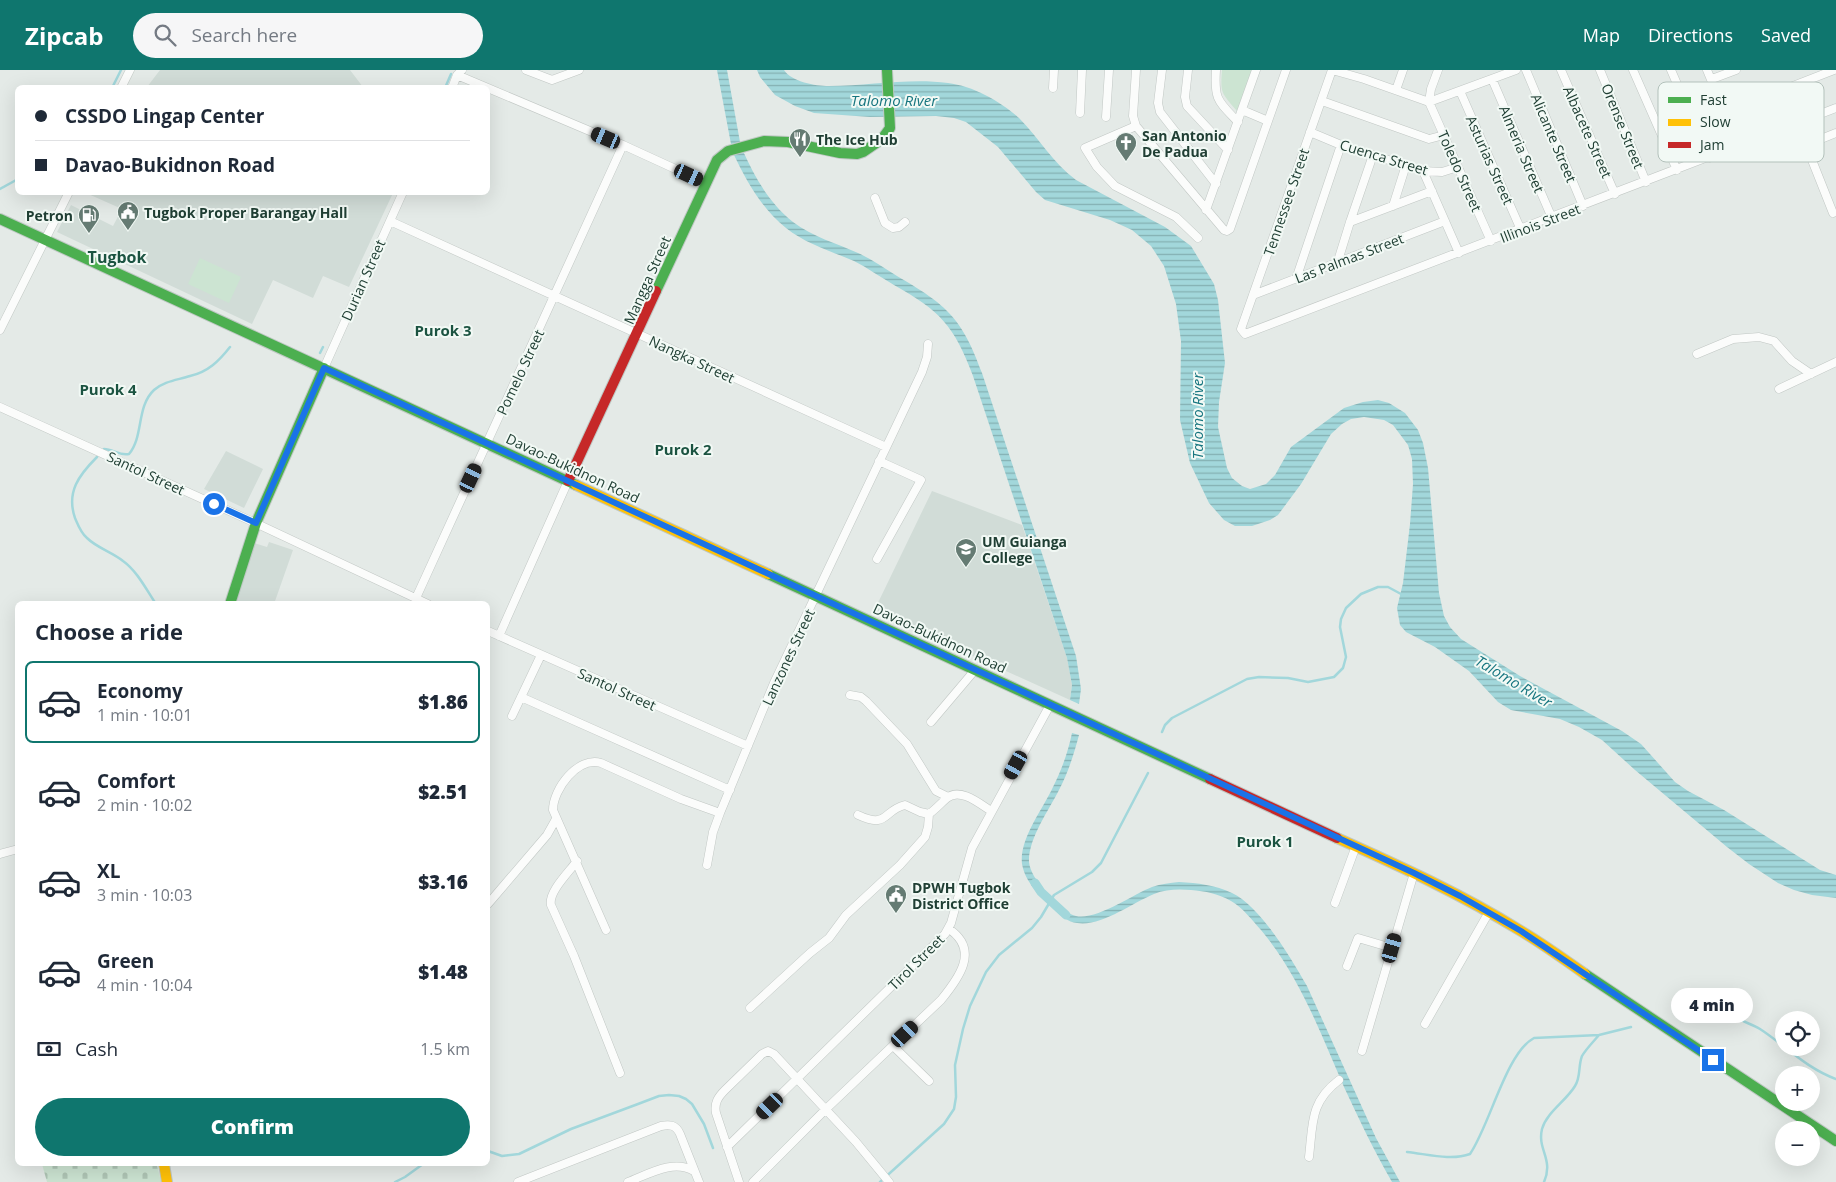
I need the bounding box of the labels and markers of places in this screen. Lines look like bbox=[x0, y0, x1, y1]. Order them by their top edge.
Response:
place label: San Antonio De Padua bbox=[1142, 126, 1227, 161]
restaurant icon: The Ice Hub bbox=[788, 127, 812, 158]
place label: The Ice Hub bbox=[816, 130, 898, 149]
church icon: San Antonio De Padua bbox=[1114, 131, 1138, 162]
public building icon: Tugbok Proper Barangay Hall bbox=[116, 200, 140, 231]
fuel station icon: Petron bbox=[77, 203, 101, 234]
place label: Tugbok Proper Barangay Hall bbox=[144, 203, 348, 222]
place label: Petron bbox=[26, 206, 73, 225]
place label: UM Guianga College bbox=[982, 532, 1067, 567]
school or university icon: UM Guianga College bbox=[954, 537, 978, 568]
place label: DPWH Tugbok District Office bbox=[912, 878, 1011, 913]
public building icon: DPWH Tugbok District Office bbox=[884, 883, 908, 914]

